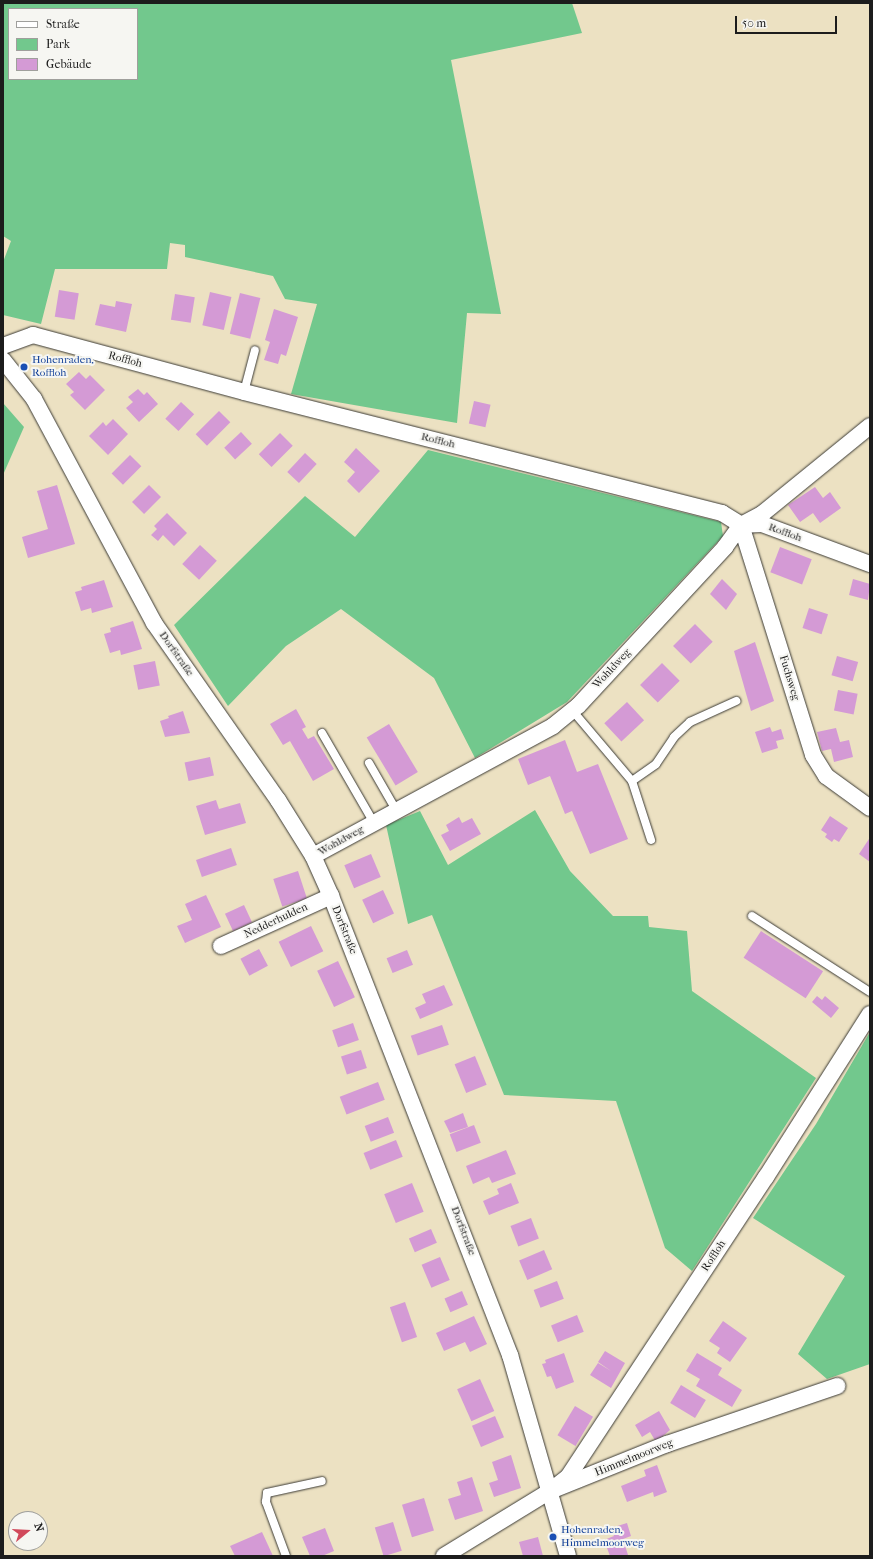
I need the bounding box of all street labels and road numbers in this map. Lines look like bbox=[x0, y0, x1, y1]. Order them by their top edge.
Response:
street label: Roffloh bbox=[107, 349, 143, 371]
street label: Roffloh bbox=[420, 430, 456, 452]
street label: Roffloh bbox=[767, 521, 803, 545]
street label: Dorfstraße bbox=[156, 629, 196, 679]
street label: Wohldweg bbox=[590, 646, 634, 692]
street label: Fuchsweg bbox=[776, 654, 802, 702]
street label: Wohldweg bbox=[316, 823, 366, 859]
street label: Nedderhulden bbox=[242, 901, 310, 941]
street label: Dorfstraße bbox=[328, 904, 360, 956]
street label: Dorfstraße bbox=[448, 1205, 478, 1257]
street label: Roffloh bbox=[699, 1238, 729, 1274]
street label: Himmelmoorweg bbox=[593, 1436, 675, 1480]

